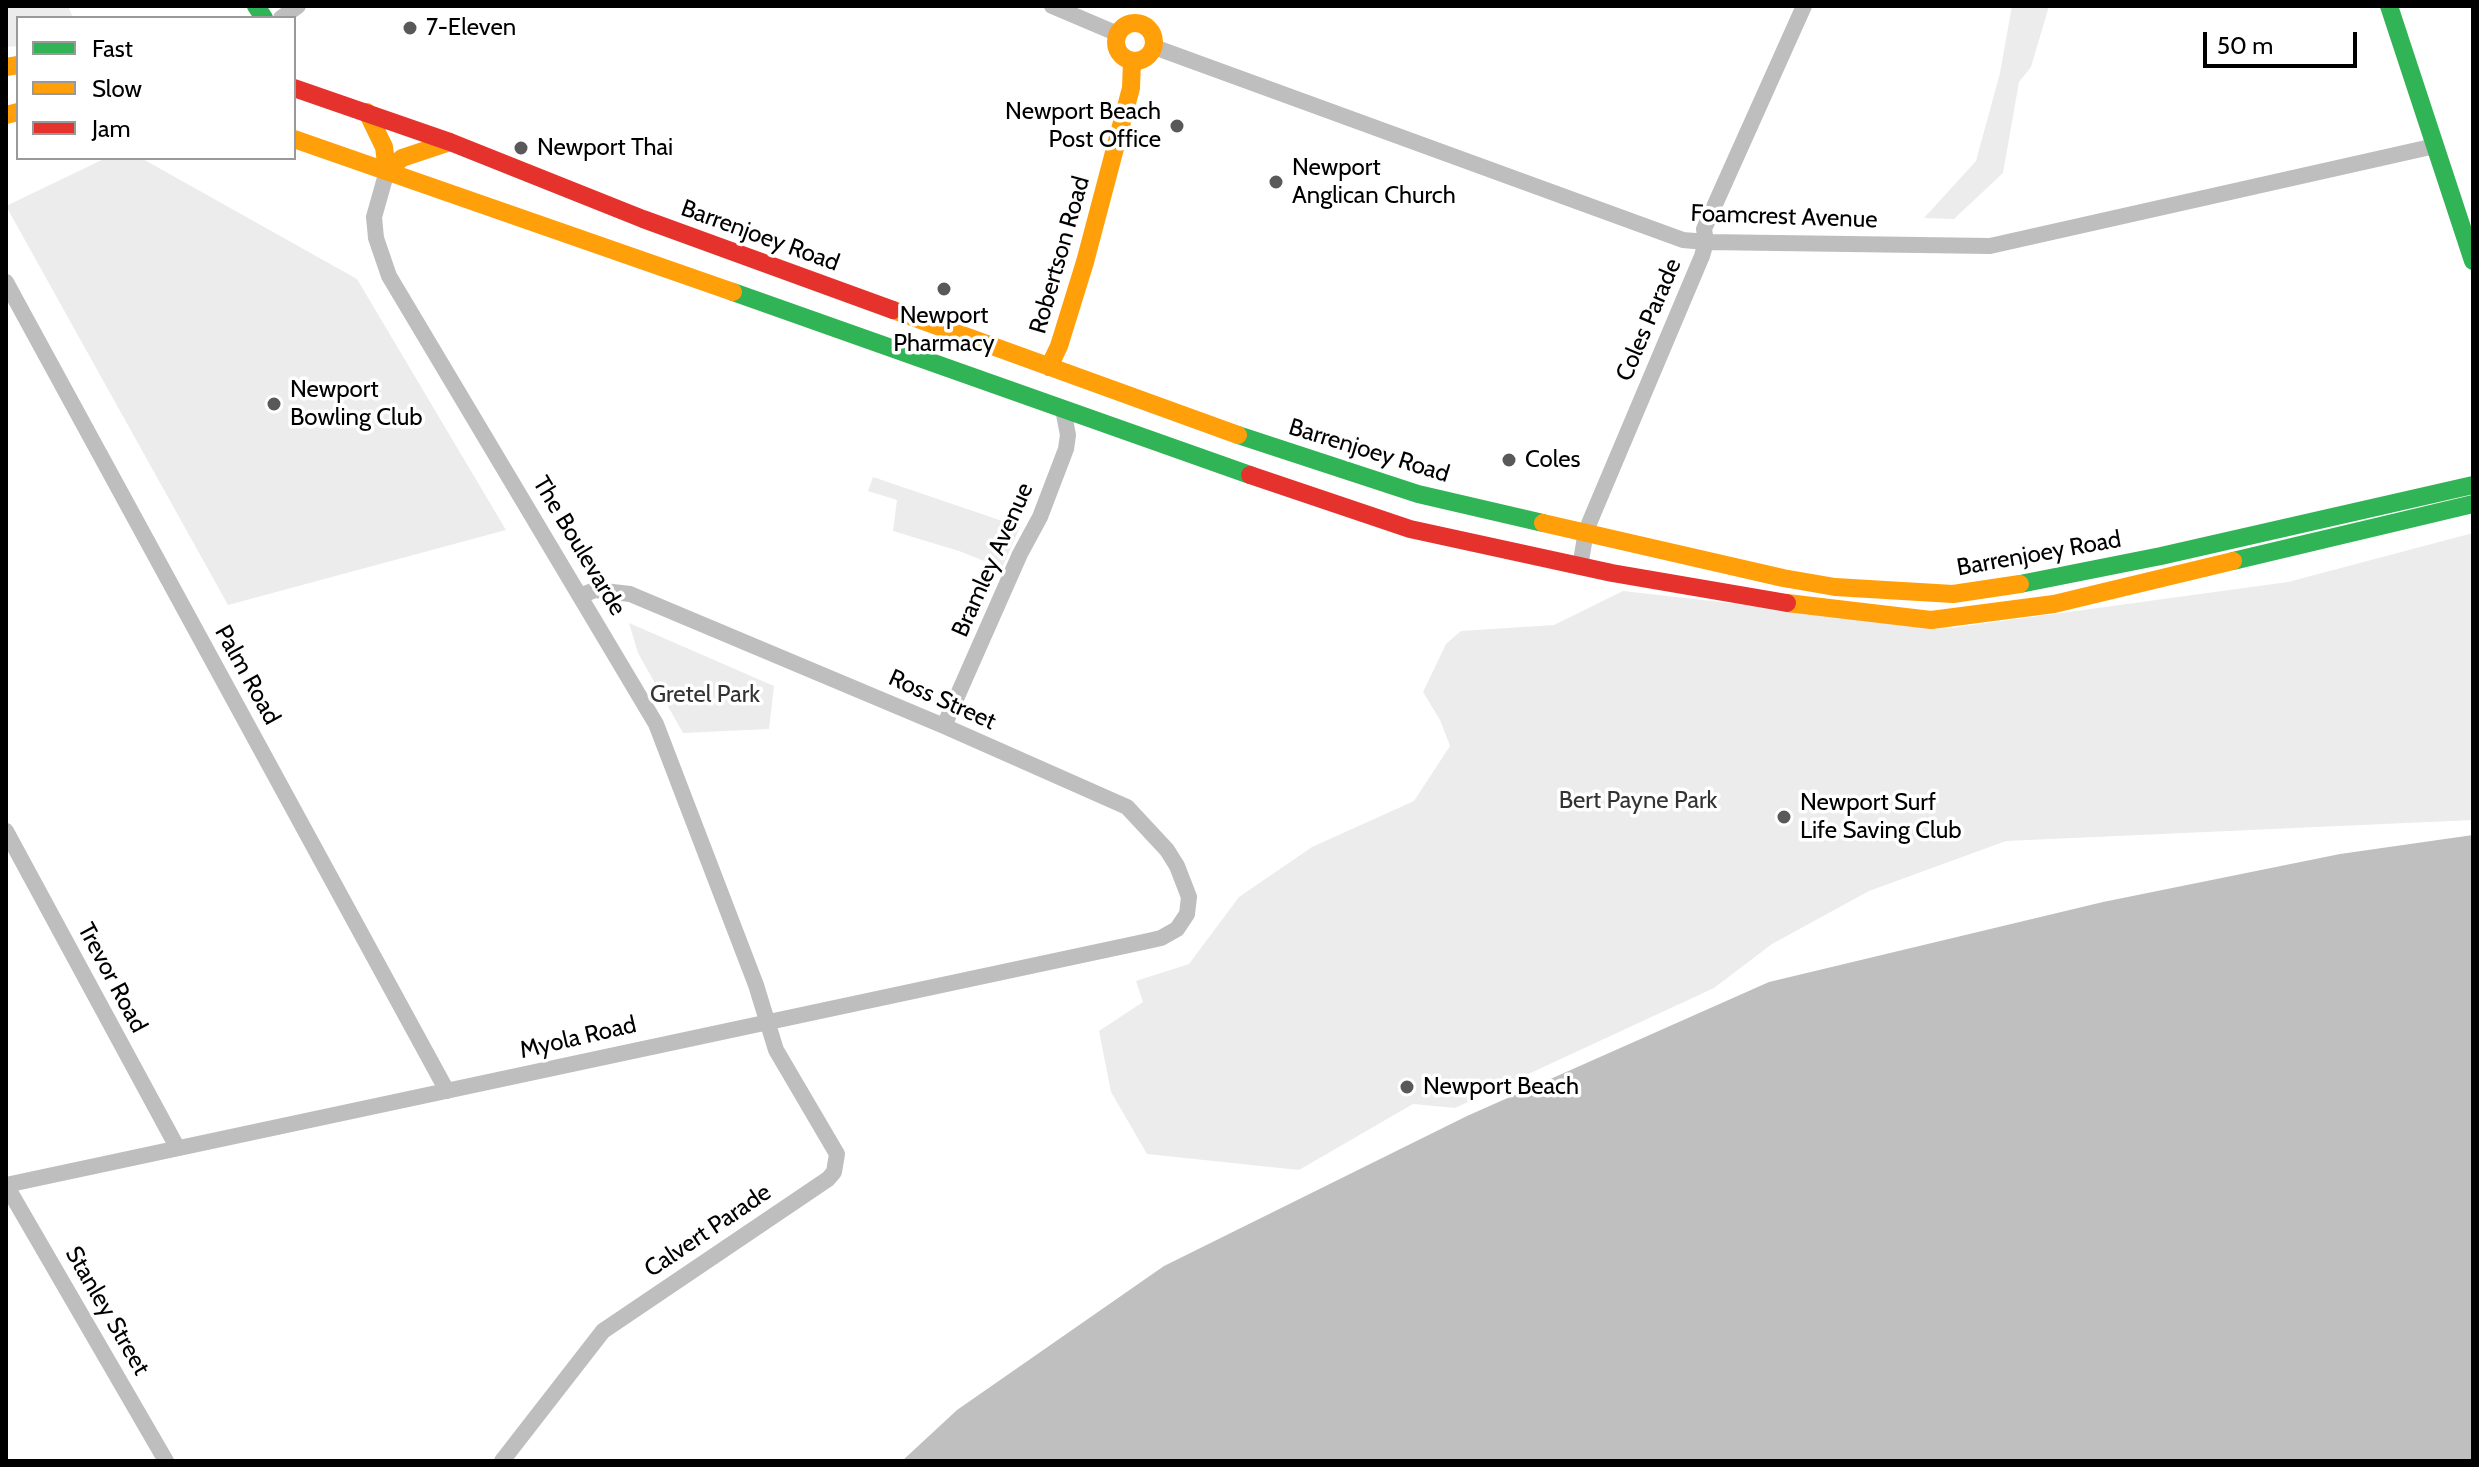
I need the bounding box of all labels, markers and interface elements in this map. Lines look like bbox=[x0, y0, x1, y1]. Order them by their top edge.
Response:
place label: 7-Eleven bbox=[426, 14, 516, 42]
legend bbox=[16, 16, 296, 160]
scale bar bbox=[2207, 16, 2361, 66]
marker: 7-Eleven bbox=[401, 19, 419, 37]
text: 50 m bbox=[2217, 31, 2273, 60]
text: Fast bbox=[92, 34, 133, 63]
text: Slow bbox=[92, 74, 142, 103]
place label: Newport Beach Post Office bbox=[1005, 98, 1161, 154]
text: Jam bbox=[92, 114, 130, 143]
marker: Newport Beach Post Office bbox=[1168, 117, 1186, 135]
place label: Newport Thai bbox=[537, 134, 673, 162]
marker: Newport Thai bbox=[512, 139, 530, 157]
place label: Newport Anglican Church bbox=[1292, 154, 1456, 210]
street label: Robertson Road bbox=[1024, 173, 1096, 337]
marker: Newport Anglican Church bbox=[1267, 173, 1285, 191]
street label: Barrenjoey Road bbox=[677, 194, 843, 278]
street label: Foamcrest Avenue bbox=[1690, 199, 1878, 235]
street label: Coles Parade bbox=[1610, 254, 1688, 386]
marker: Newport Pharmacy bbox=[935, 280, 953, 298]
place label: Newport Pharmacy bbox=[893, 302, 995, 358]
place label: Newport Bowling Club bbox=[290, 376, 423, 432]
marker: Newport Bowling Club bbox=[265, 395, 283, 413]
street label: Barrenjoey Road bbox=[1285, 413, 1453, 489]
place label: Coles bbox=[1525, 446, 1580, 474]
marker: Coles bbox=[1500, 451, 1518, 469]
street label: The Boulevarde bbox=[526, 471, 632, 621]
street label: Bramley Avenue bbox=[946, 479, 1040, 641]
street label: Barrenjoey Road bbox=[1955, 525, 2123, 583]
street label: Palm Road bbox=[208, 620, 286, 730]
street label: Ross Street bbox=[884, 664, 1000, 736]
park label: Gretel Park bbox=[650, 681, 760, 709]
park label: Bert Payne Park bbox=[1559, 787, 1717, 815]
place label: Newport Surf Life Saving Club bbox=[1800, 789, 1962, 845]
marker: Newport Surf Life Saving Club bbox=[1775, 808, 1793, 826]
street label: Trevor Road bbox=[71, 918, 153, 1038]
street label: Myola Road bbox=[517, 1011, 639, 1065]
place label: Newport Beach bbox=[1423, 1073, 1579, 1101]
marker: Newport Beach bbox=[1398, 1078, 1416, 1096]
street label: Calvert Parade bbox=[639, 1178, 777, 1284]
street label: Stanley Street bbox=[59, 1242, 155, 1380]

